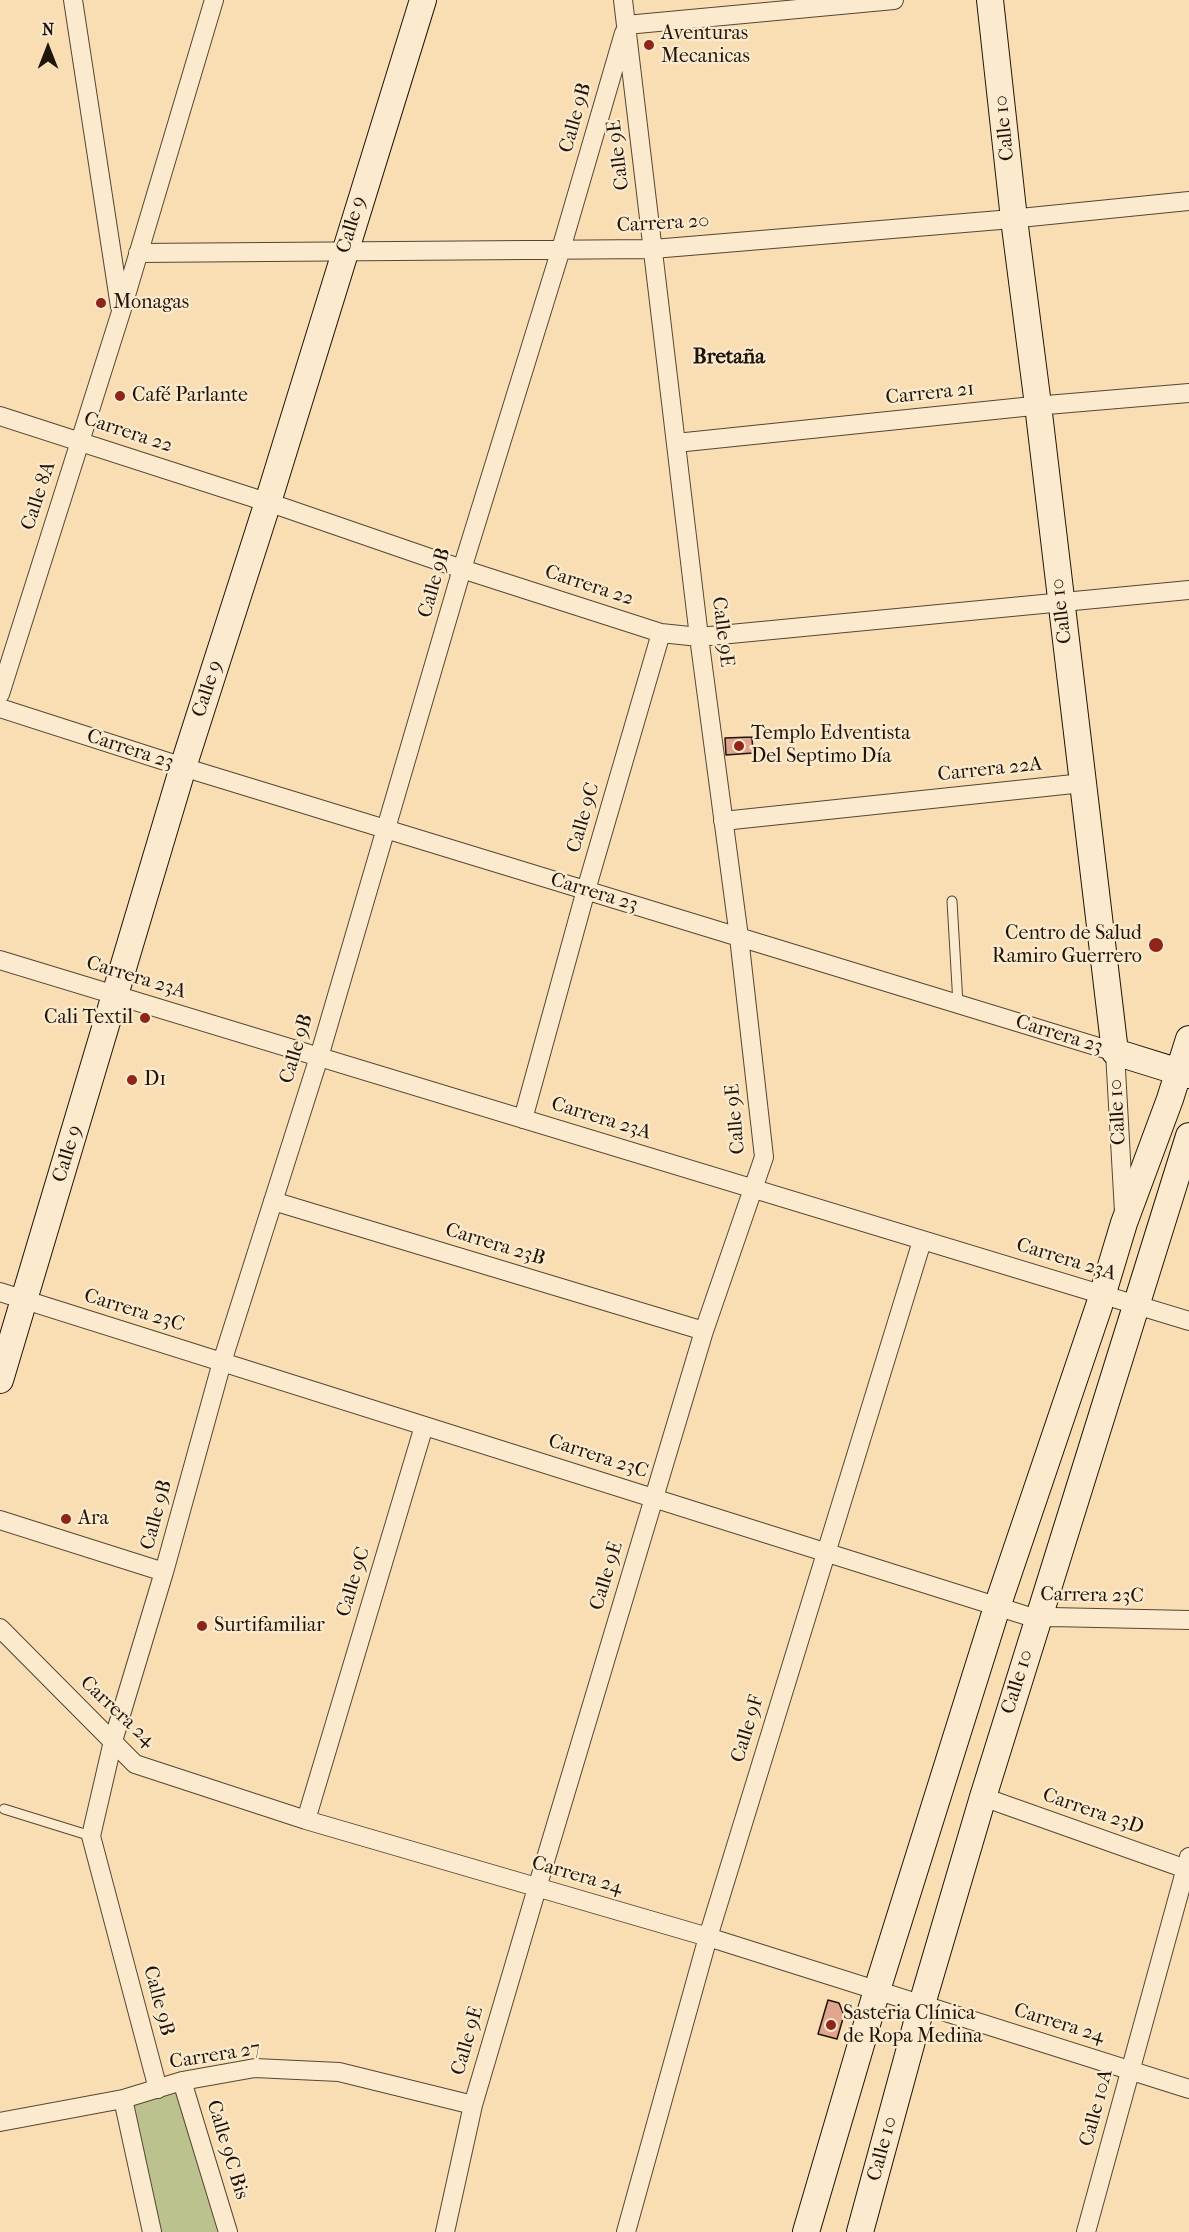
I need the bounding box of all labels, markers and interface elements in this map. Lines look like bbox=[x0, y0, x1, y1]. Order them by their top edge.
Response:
north arrow bbox=[18, 18, 78, 78]
text: N bbox=[42, 20, 54, 39]
place label: Aventuras Mecanicas bbox=[661, 22, 750, 69]
marker: Aventuras Mecanicas bbox=[642, 38, 656, 52]
street label: Calle 9B bbox=[555, 80, 597, 156]
street label: Calle 10 bbox=[990, 94, 1020, 162]
street label: Calle 9E bbox=[603, 119, 635, 191]
street label: Calle 9 bbox=[332, 194, 372, 256]
street label: Carrera 20 bbox=[616, 210, 710, 238]
place label: Monagas bbox=[113, 291, 189, 315]
marker: Monagas bbox=[94, 296, 108, 310]
district label: Bretaña bbox=[693, 345, 765, 371]
street label: Carrera 21 bbox=[885, 377, 975, 411]
place label: Café Parlante bbox=[132, 384, 248, 408]
marker: Café Parlante bbox=[113, 389, 127, 403]
street label: Carrera 22 bbox=[80, 407, 176, 459]
street label: Calle 8A bbox=[17, 459, 61, 533]
street label: Calle 9B bbox=[414, 545, 456, 621]
street label: Carrera 22 bbox=[541, 560, 637, 612]
street label: Calle 10 bbox=[1046, 577, 1078, 645]
street label: Calle 9E bbox=[706, 596, 738, 668]
street label: Calle 9 bbox=[188, 658, 228, 720]
place label: Templo Edventista Del Septimo Día bbox=[751, 722, 911, 769]
street label: Carrera 23 bbox=[83, 725, 177, 775]
marker: Templo Edventista Del Septimo Día bbox=[732, 739, 746, 753]
street label: Carrera 22A bbox=[936, 753, 1044, 787]
street label: Calle 9C bbox=[563, 780, 605, 856]
street label: Carrera 23 bbox=[547, 868, 641, 918]
place label: Centro de Salud Ramiro Guerrero bbox=[992, 922, 1142, 969]
marker: Centro de Salud Ramiro Guerrero bbox=[1147, 936, 1165, 954]
street label: Carrera 23A bbox=[83, 951, 189, 1005]
place label: Cali Textil bbox=[44, 1006, 133, 1030]
street label: Carrera 23 bbox=[1012, 1010, 1106, 1060]
marker: Cali Textil bbox=[138, 1011, 152, 1025]
street label: Calle 9B bbox=[275, 1011, 319, 1087]
place label: D1 bbox=[144, 1068, 166, 1092]
marker: D1 bbox=[125, 1073, 139, 1087]
street label: Calle 10 bbox=[1104, 1078, 1132, 1146]
street label: Calle 9E bbox=[721, 1083, 751, 1155]
street label: Carrera 23A bbox=[548, 1092, 654, 1146]
street label: Calle 9 bbox=[48, 1123, 88, 1185]
street label: Carrera 23B bbox=[442, 1218, 548, 1272]
street label: Carrera 23A bbox=[1013, 1233, 1119, 1287]
street label: Carrera 23C bbox=[81, 1284, 187, 1338]
street label: Carrera 23C bbox=[545, 1430, 651, 1484]
street label: Calle 9B bbox=[136, 1477, 178, 1553]
place label: Ara bbox=[78, 1507, 109, 1531]
marker: Ara bbox=[59, 1512, 73, 1526]
street label: Calle 9E bbox=[585, 1539, 629, 1613]
street label: Calle 9C bbox=[332, 1544, 376, 1620]
street label: Carrera 23C bbox=[1040, 1583, 1144, 1609]
place label: Surtifamiliar bbox=[214, 1614, 325, 1638]
marker: Surtifamiliar bbox=[195, 1619, 209, 1633]
street label: Calle 10 bbox=[997, 1647, 1039, 1717]
street label: Carrera 24 bbox=[75, 1671, 159, 1753]
street label: Calle 9F bbox=[726, 1692, 770, 1766]
street label: Carrera 23D bbox=[1039, 1784, 1147, 1840]
street label: Carrera 24 bbox=[529, 1852, 625, 1900]
street label: Calle 9B bbox=[137, 1963, 179, 2039]
street label: Carrera 24 bbox=[1011, 1999, 1107, 2049]
place label: Sasteria Clínica de Ropa Medina bbox=[843, 2002, 982, 2049]
street label: Calle 9E bbox=[447, 2004, 489, 2078]
marker: Sasteria Clínica de Ropa Medina bbox=[824, 2018, 838, 2032]
street label: Carrera 27 bbox=[168, 2037, 262, 2075]
street label: Calle 10A bbox=[1075, 2067, 1119, 2149]
street label: Calle 9C Bis bbox=[201, 2098, 253, 2202]
street label: Calle 10 bbox=[863, 2114, 903, 2184]

